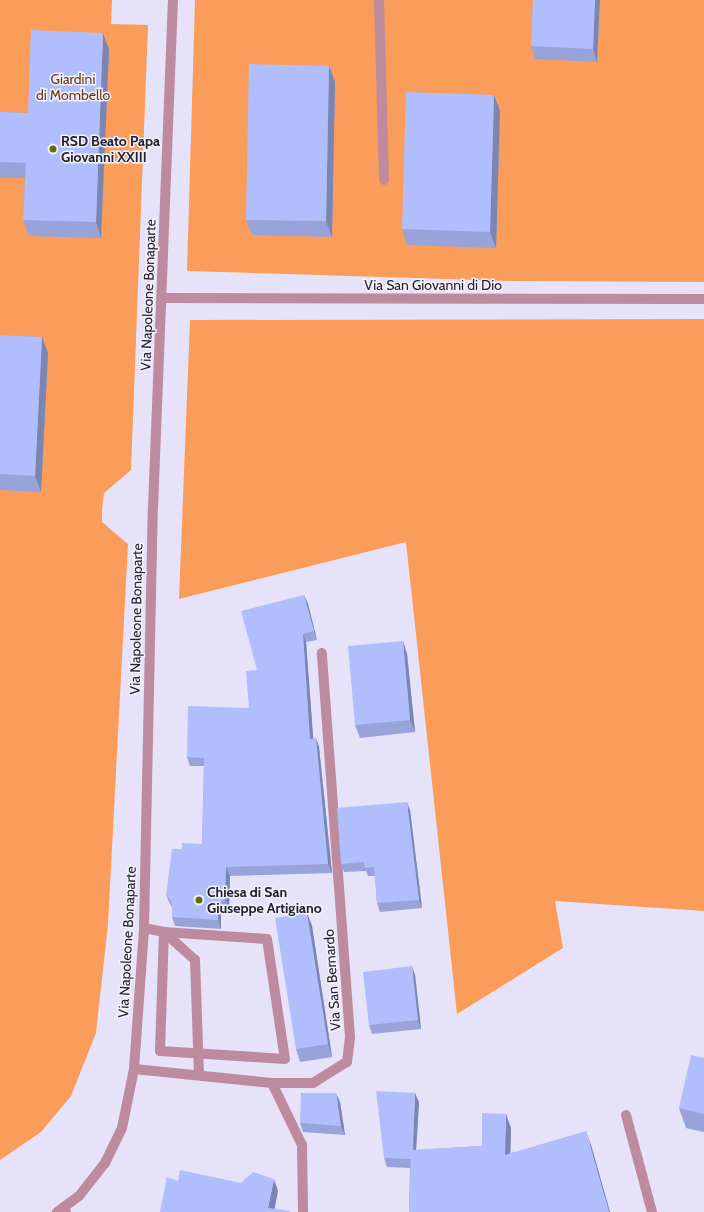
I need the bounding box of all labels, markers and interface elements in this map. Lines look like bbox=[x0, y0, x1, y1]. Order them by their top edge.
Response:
park label: Giardini di Mombello bbox=[36, 71, 110, 104]
place label: RSD Beato Papa Giovanni XXIII bbox=[61, 133, 160, 166]
marker: RSD Beato Papa Giovanni XXIII bbox=[48, 144, 58, 154]
street label: Via Napoleone Bonaparte bbox=[137, 219, 159, 371]
street label: Via San Giovanni di Dio bbox=[364, 277, 502, 293]
street label: Via Napoleone Bonaparte bbox=[126, 543, 146, 695]
street label: Via Napoleone Bonaparte bbox=[115, 866, 139, 1018]
place label: Chiesa di San Giuseppe Artigiano bbox=[207, 884, 322, 916]
marker: Chiesa di San Giuseppe Artigiano bbox=[194, 895, 204, 905]
street label: Via San Bernardo bbox=[320, 929, 344, 1031]

